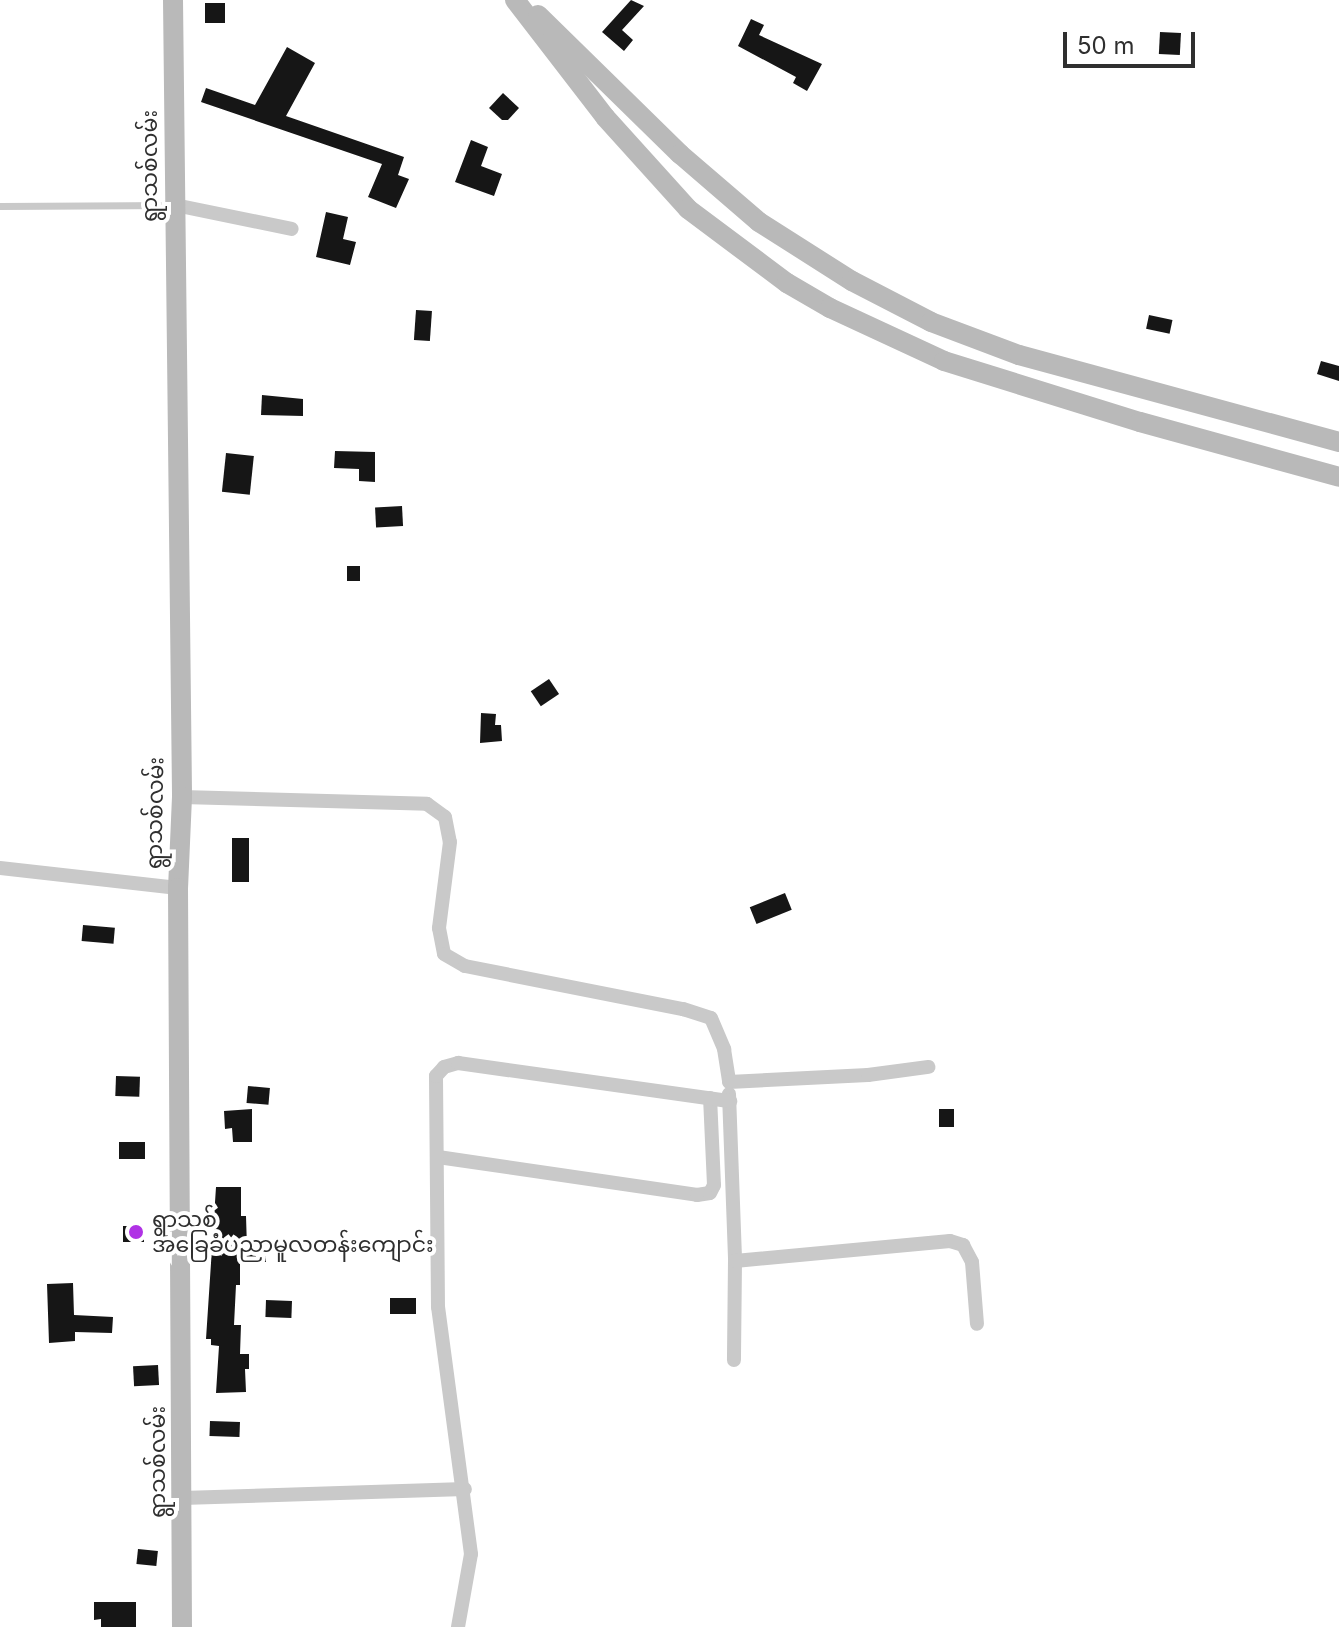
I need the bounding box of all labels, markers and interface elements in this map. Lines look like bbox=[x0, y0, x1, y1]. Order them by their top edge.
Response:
scale bar bbox=[1067, 16, 1199, 66]
text: 50 m bbox=[1077, 31, 1135, 60]
street label: ရွာသစ်လမ်း bbox=[137, 110, 163, 222]
street label: ရွာသစ်လမ်း bbox=[141, 757, 169, 869]
place label: ရွာသစ် အခြေခံပညာမူလတန်းကျောင်း bbox=[152, 1206, 434, 1258]
marker: ရွာသစ် အခြေခံပညာမူလတန်းကျောင်း bbox=[127, 1223, 145, 1241]
street label: ရွာသစ်လမ်း bbox=[145, 1406, 171, 1518]

